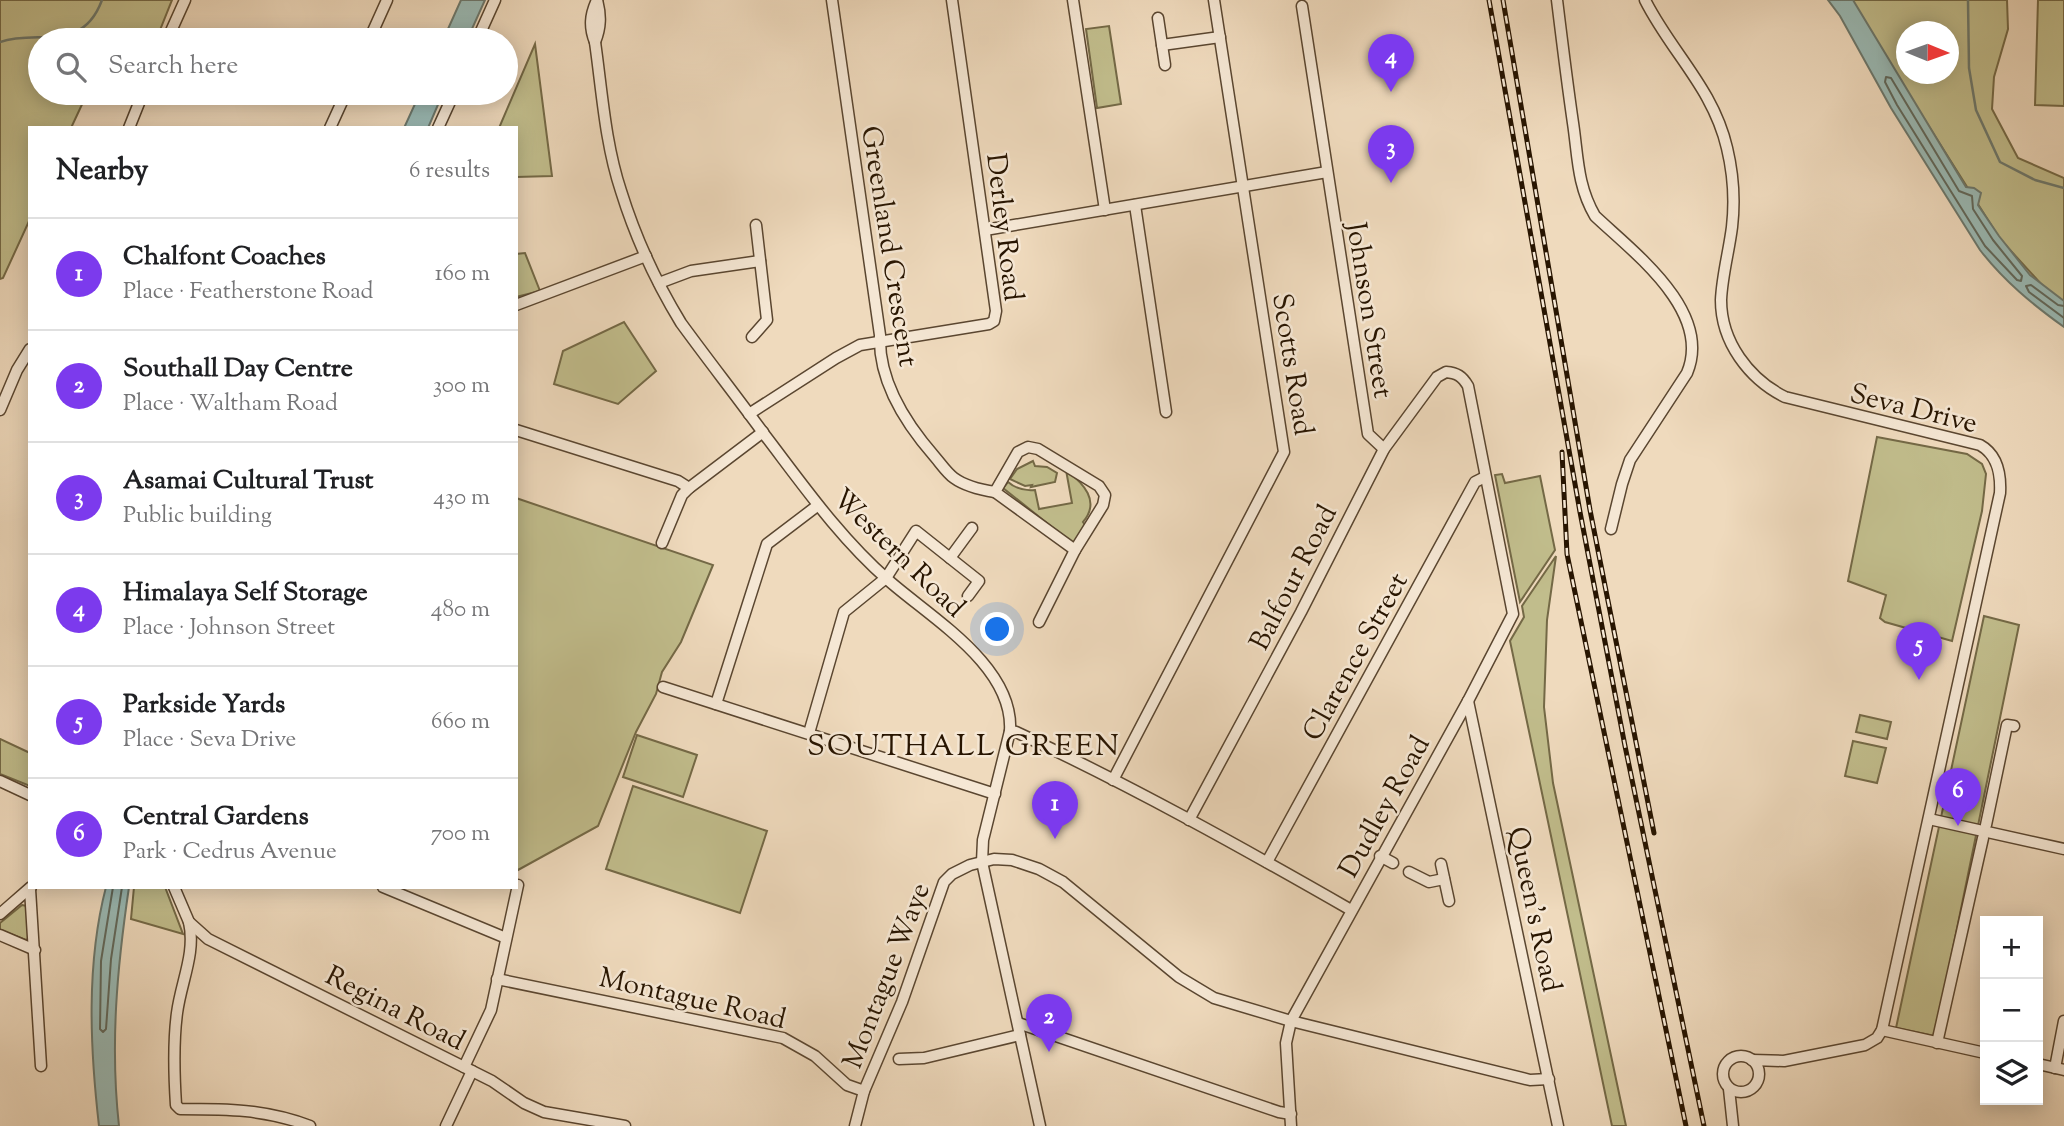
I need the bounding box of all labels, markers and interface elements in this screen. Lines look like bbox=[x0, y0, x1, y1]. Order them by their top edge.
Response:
north arrow bbox=[1896, 21, 1959, 84]
search box bbox=[28, 28, 518, 105]
pin: 4 bbox=[1368, 34, 1414, 92]
icon: search bbox=[52, 48, 90, 86]
text: Search here bbox=[108, 48, 238, 85]
street label: Greenland Crescent bbox=[849, 123, 927, 370]
pin: 3 bbox=[1368, 125, 1414, 183]
text: Nearby bbox=[56, 150, 148, 193]
street label: Derley Road bbox=[974, 151, 1032, 304]
text: 6 results bbox=[409, 155, 490, 188]
street label: Johnson Street bbox=[1334, 218, 1402, 402]
text: Chalfont Coaches bbox=[123, 239, 326, 276]
text: 1 bbox=[75, 258, 83, 291]
text: 160 m bbox=[435, 258, 490, 291]
text: Place · Featherstone Road bbox=[123, 276, 374, 309]
street label: Scotts Road bbox=[1260, 290, 1322, 439]
text: Southall Day Centre bbox=[123, 351, 353, 388]
text: 2 bbox=[74, 370, 84, 403]
text: 300 m bbox=[433, 370, 490, 403]
street label: Seva Drive bbox=[1845, 375, 1981, 445]
text: Place · Waltham Road bbox=[123, 388, 338, 421]
text: Asamai Cultural Trust bbox=[123, 463, 374, 500]
street label: Western Road bbox=[823, 480, 973, 628]
text: 3 bbox=[74, 482, 84, 515]
text: 430 m bbox=[433, 482, 490, 515]
street label: Balfour Road bbox=[1241, 499, 1349, 658]
text: Public building bbox=[123, 500, 272, 533]
street label: Clarence Street bbox=[1294, 566, 1420, 749]
text: Himalaya Self Storage bbox=[123, 575, 368, 612]
text: 4 bbox=[73, 594, 85, 627]
text: 480 m bbox=[431, 594, 490, 627]
text: Place · Johnson Street bbox=[123, 612, 335, 645]
your location bbox=[980, 612, 1014, 646]
pin: 5 bbox=[1896, 622, 1942, 680]
text: Parkside Yards bbox=[123, 687, 285, 724]
text: 5 bbox=[75, 706, 83, 739]
text: 660 m bbox=[431, 706, 490, 739]
text: Place · Seva Drive bbox=[123, 724, 296, 757]
district label: SOUTHALL GREEN bbox=[807, 726, 1121, 769]
street label: Dudley Road bbox=[1330, 729, 1441, 886]
pin: 6 bbox=[1935, 768, 1981, 826]
pin: 1 bbox=[1032, 781, 1078, 839]
text: Central Gardens bbox=[123, 799, 309, 836]
text: 6 bbox=[73, 818, 85, 851]
text: 700 m bbox=[431, 818, 490, 851]
street label: Queen's Road bbox=[1496, 823, 1570, 996]
text: Park · Cedrus Avenue bbox=[123, 836, 337, 869]
street label: Montague Waye bbox=[834, 877, 942, 1075]
map controls bbox=[1980, 916, 2043, 1105]
button: + bbox=[1980, 916, 2043, 979]
street label: Regina Road bbox=[318, 957, 472, 1062]
street label: Montague Road bbox=[595, 959, 790, 1041]
button: − bbox=[1980, 979, 2043, 1042]
pin: 2 bbox=[1026, 994, 1072, 1052]
button: layers bbox=[1980, 1042, 2043, 1105]

